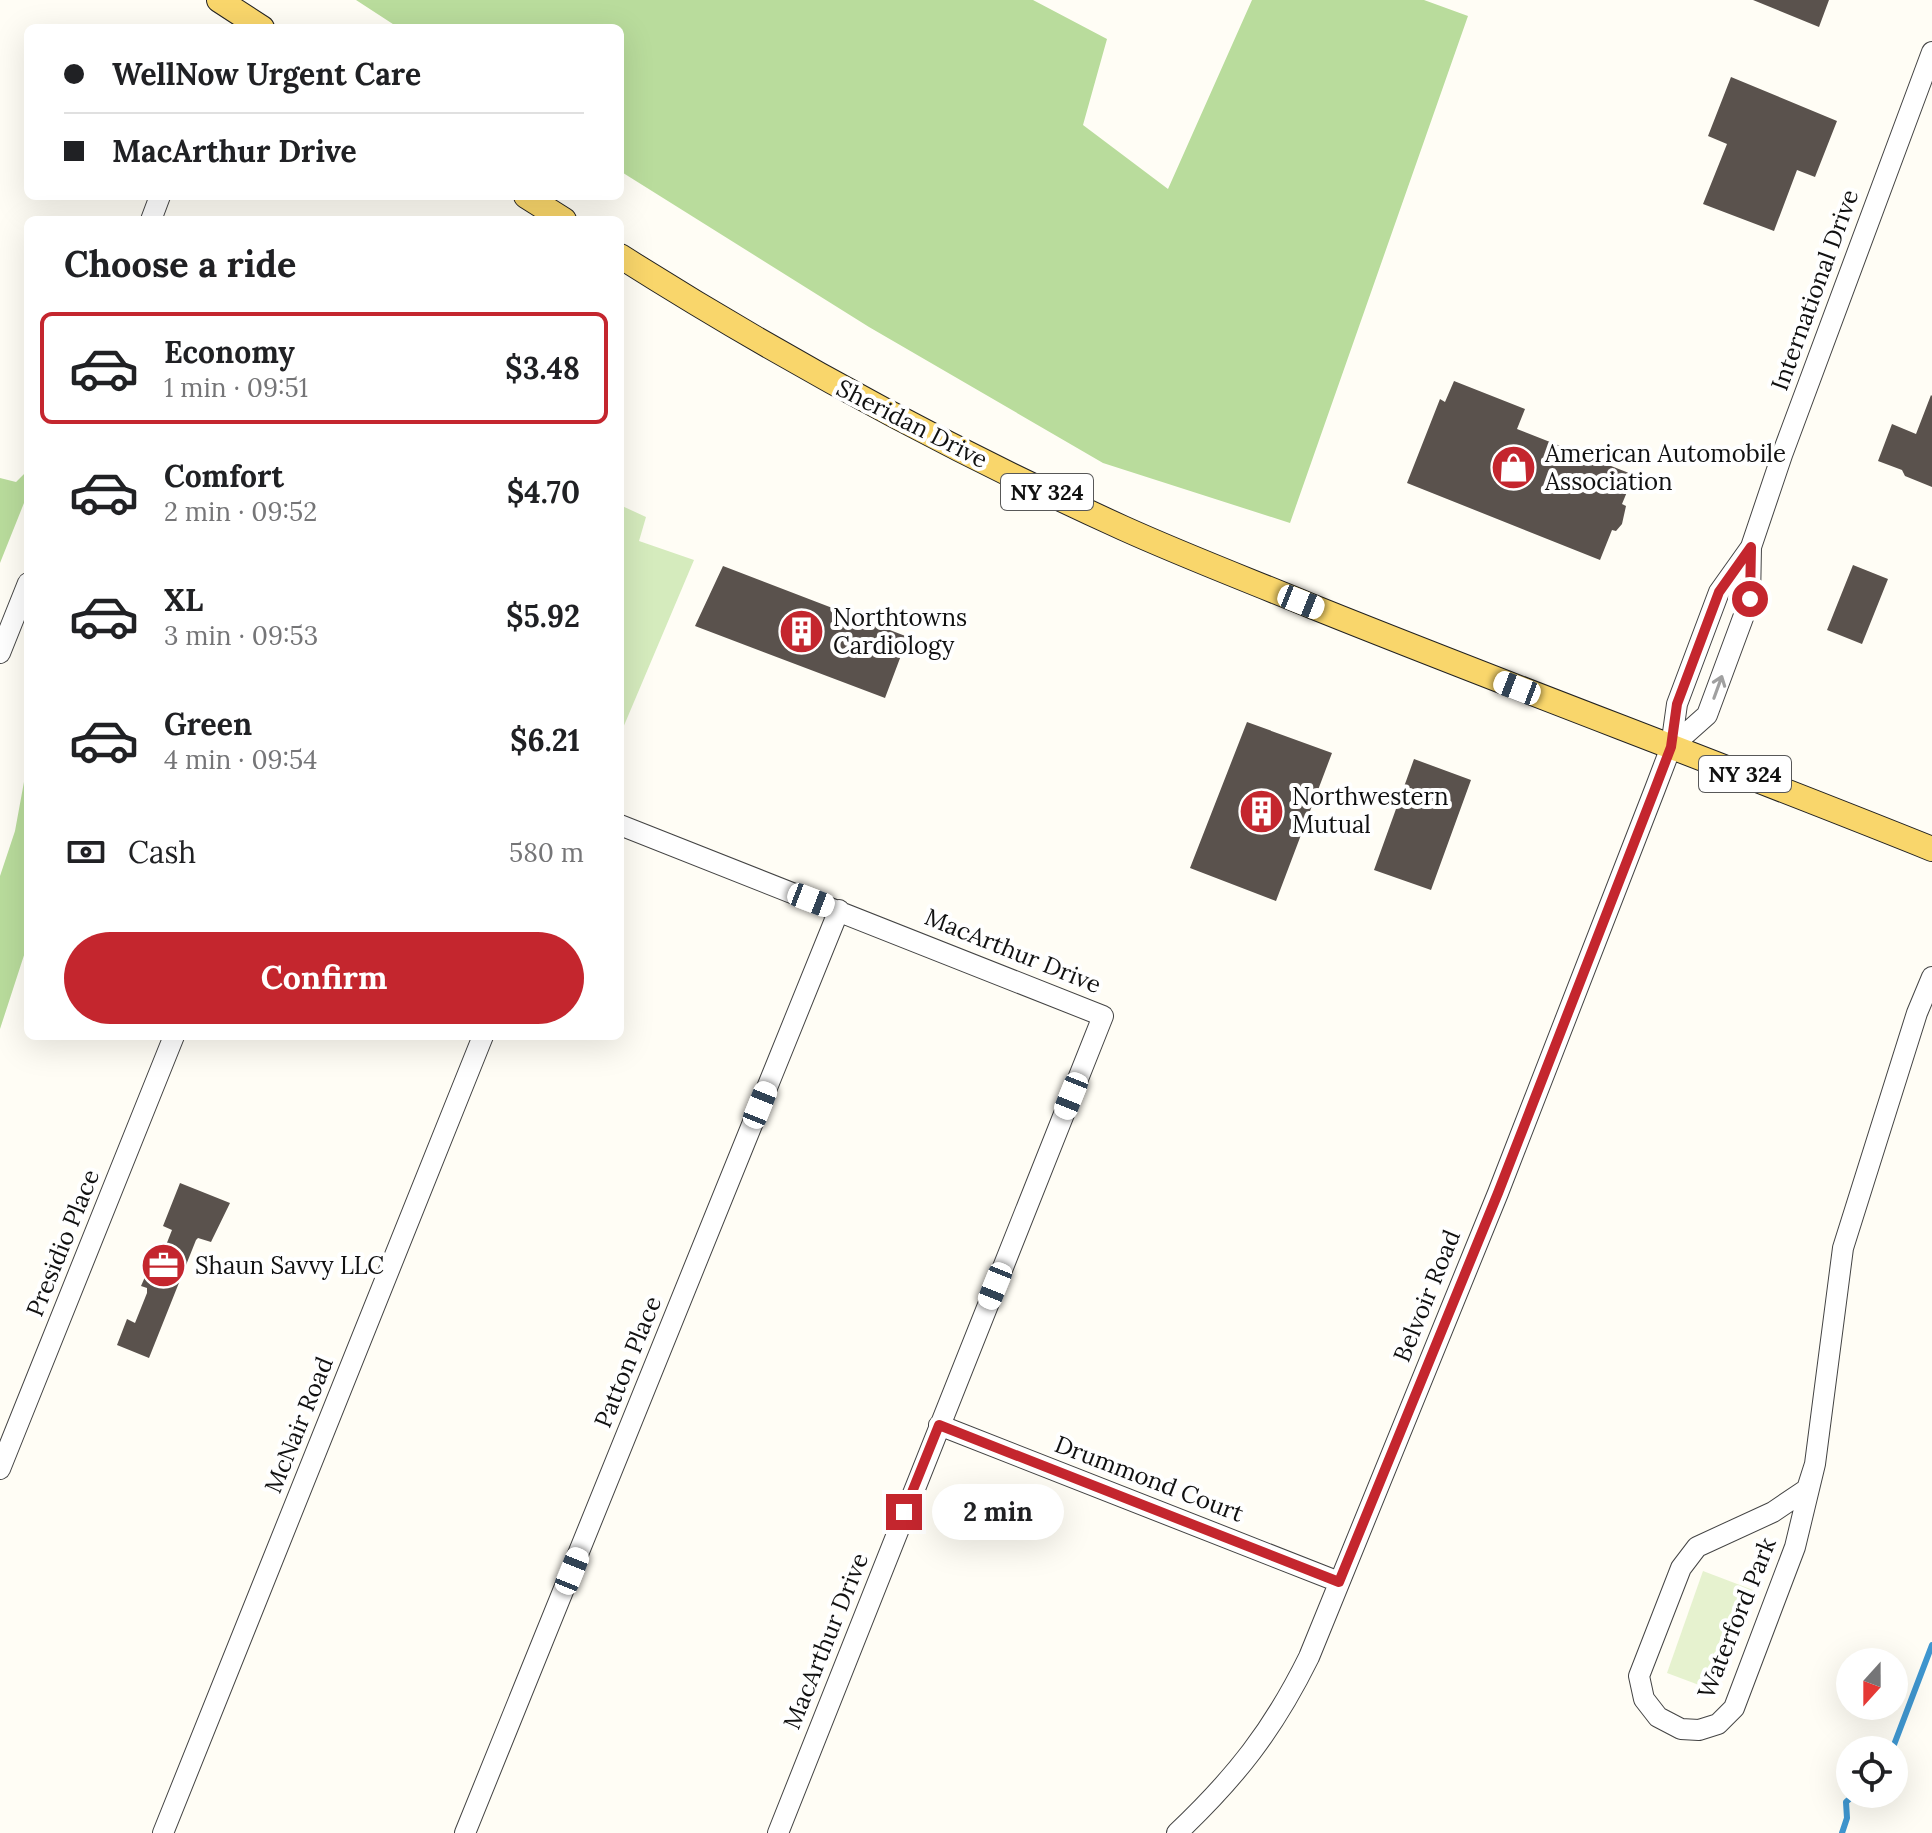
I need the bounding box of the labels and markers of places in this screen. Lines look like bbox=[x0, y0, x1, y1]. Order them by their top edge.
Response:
place label: American Automobile Association bbox=[1544, 438, 1786, 497]
shop icon: American Automobile Association bbox=[1490, 444, 1538, 492]
place label: Northtowns Cardiology bbox=[833, 602, 967, 661]
building icon: Northtowns Cardiology bbox=[778, 608, 826, 656]
place label: Northwestern Mutual bbox=[1292, 781, 1449, 840]
building icon: Northwestern Mutual bbox=[1237, 787, 1285, 835]
office icon: Shaun Savvy LLC bbox=[140, 1242, 188, 1290]
place label: Shaun Savvy LLC bbox=[195, 1250, 384, 1281]

